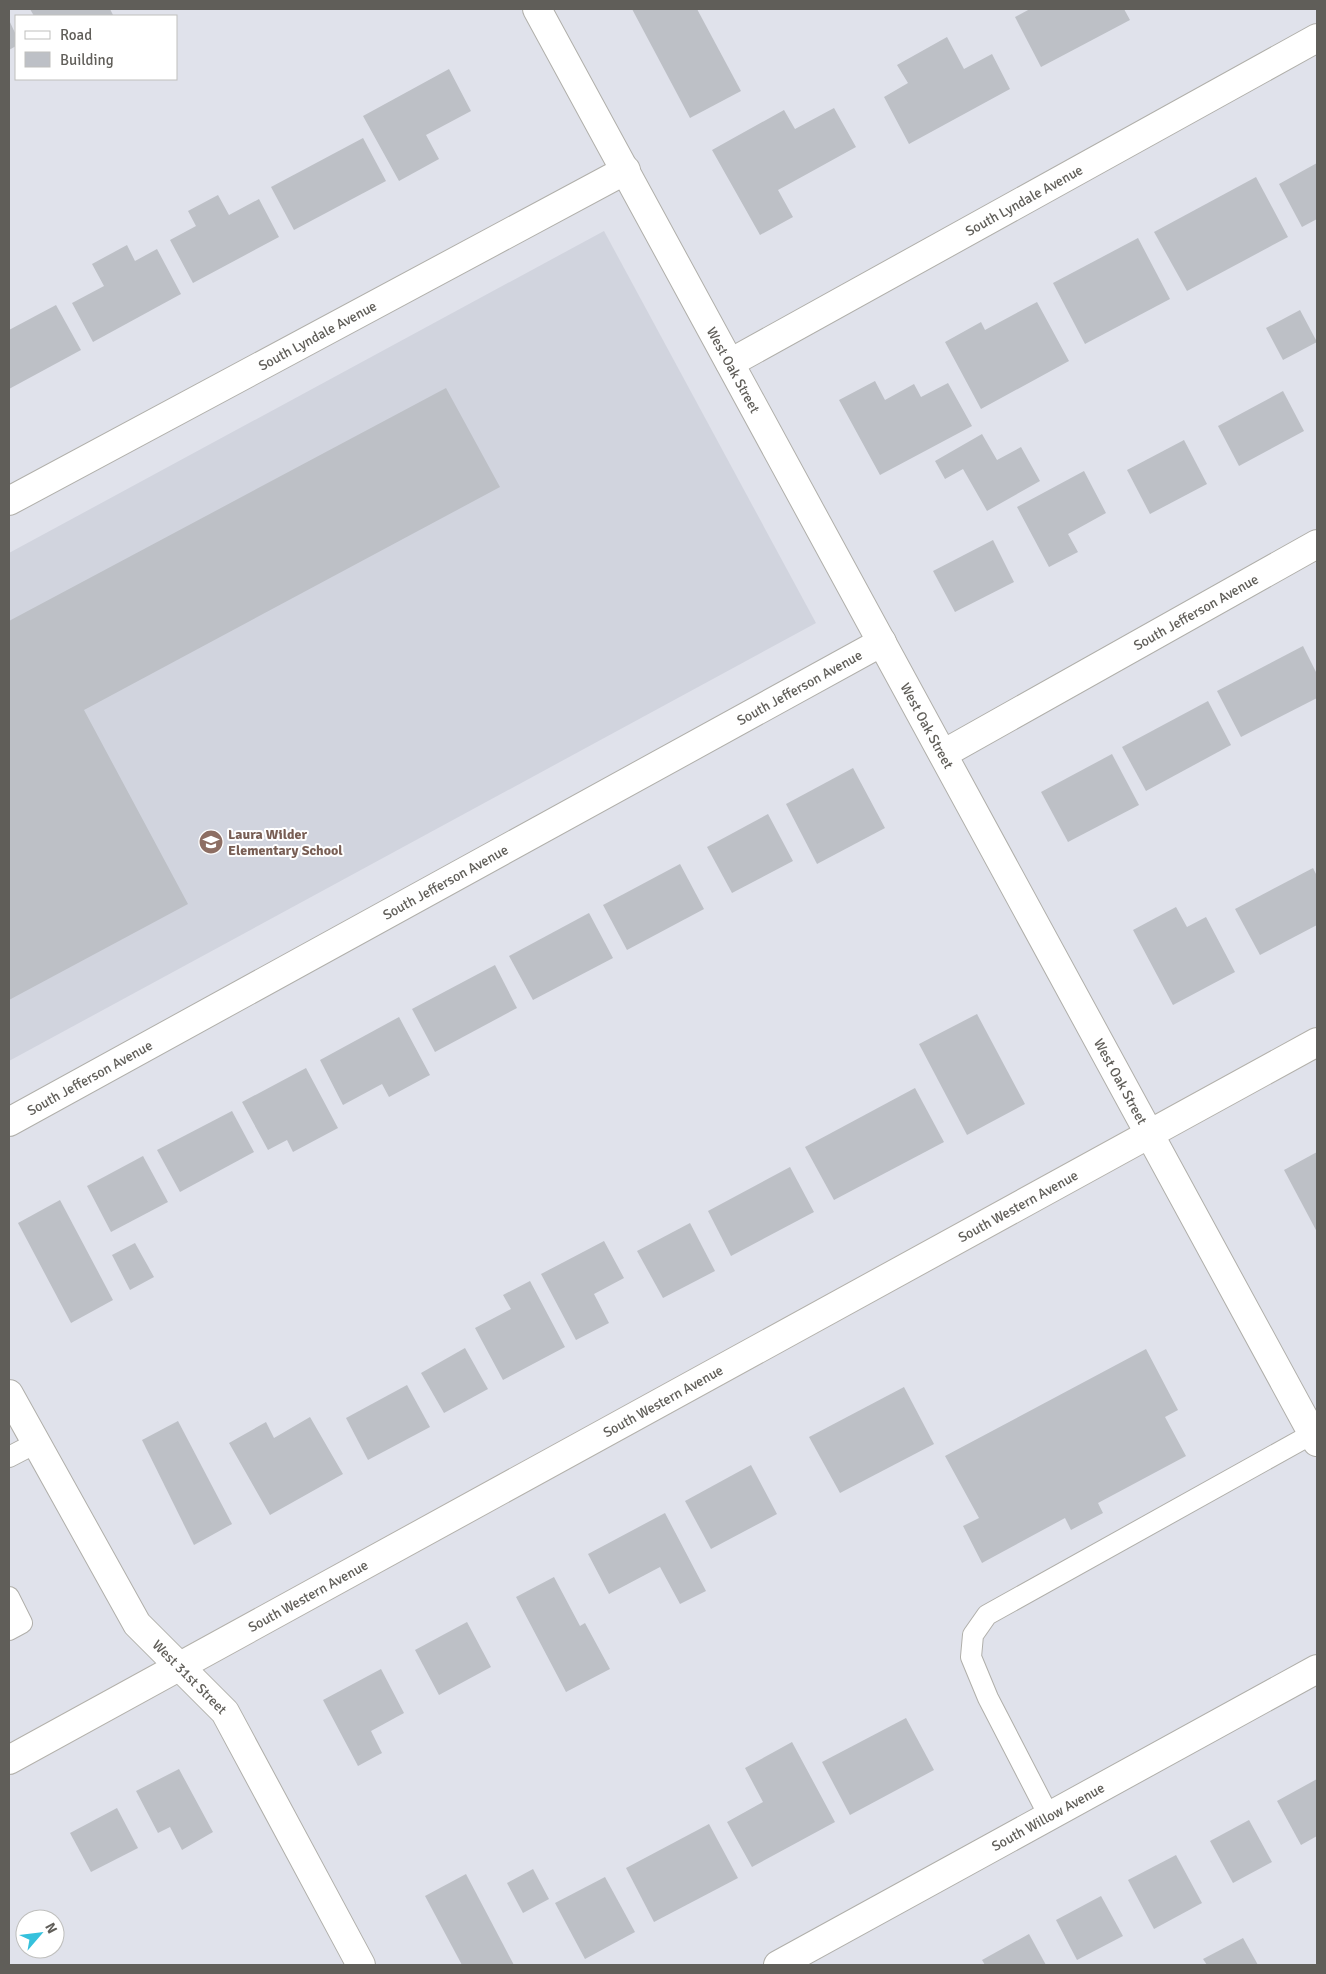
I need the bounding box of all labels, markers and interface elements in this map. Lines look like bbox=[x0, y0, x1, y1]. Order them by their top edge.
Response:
legend bbox=[15, 15, 178, 80]
text: Road bbox=[60, 26, 92, 44]
text: Building bbox=[60, 51, 114, 69]
street label: South Lyndale Avenue bbox=[962, 161, 1086, 240]
street label: South Lyndale Avenue bbox=[256, 297, 380, 375]
street label: West Oak Street bbox=[703, 324, 763, 416]
street label: South Jefferson Avenue bbox=[1131, 571, 1262, 654]
street label: South Jefferson Avenue bbox=[734, 647, 865, 729]
street label: West Oak Street bbox=[896, 680, 957, 772]
place label: Laura Wilder Elementary School bbox=[228, 826, 343, 859]
school or university icon: Laura Wilder Elementary School bbox=[198, 829, 224, 855]
street label: South Jefferson Avenue bbox=[380, 841, 511, 924]
street label: West Oak Street bbox=[1090, 1036, 1151, 1128]
street label: South Jefferson Avenue bbox=[24, 1037, 156, 1119]
street label: South Western Avenue bbox=[955, 1167, 1081, 1246]
street label: South Western Avenue bbox=[600, 1362, 726, 1441]
street label: South Western Avenue bbox=[245, 1557, 371, 1636]
street label: West 31st Street bbox=[149, 1636, 230, 1718]
street label: South Willow Avenue bbox=[989, 1779, 1108, 1855]
north arrow bbox=[15, 1909, 65, 1959]
text: N bbox=[41, 1920, 61, 1936]

